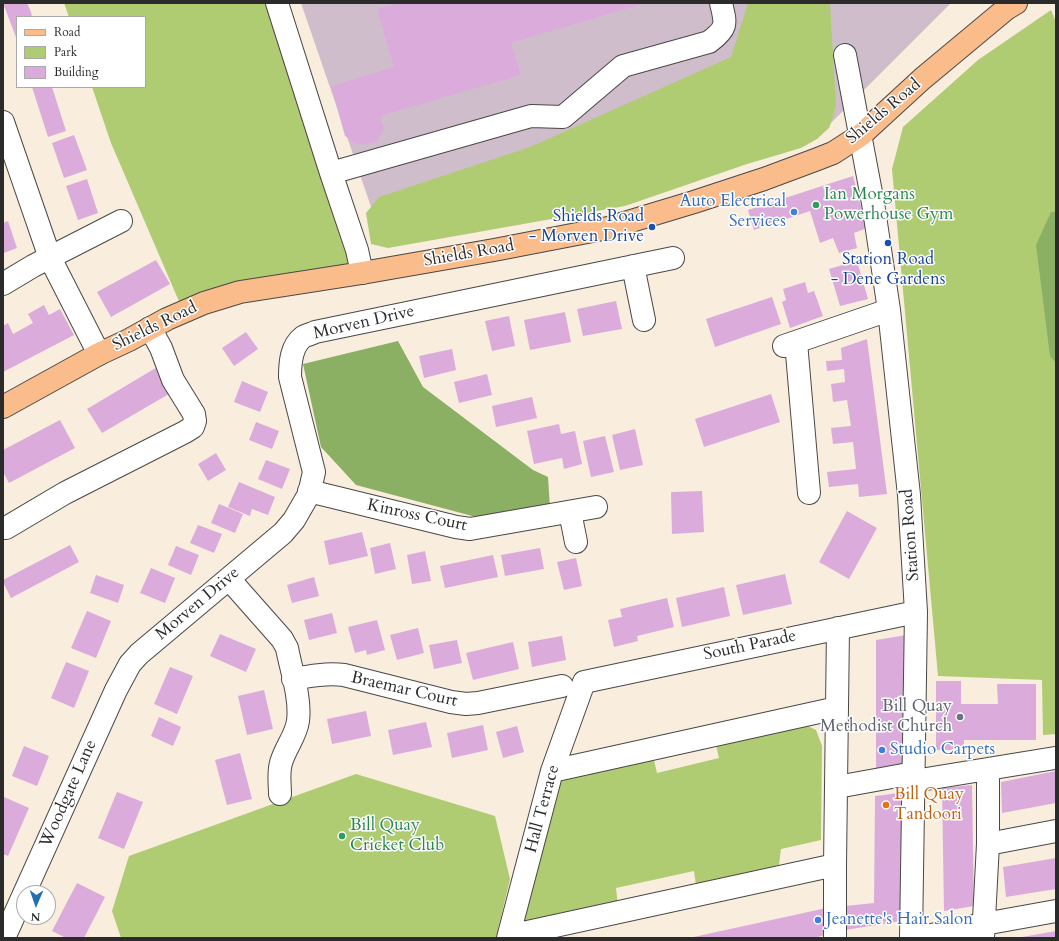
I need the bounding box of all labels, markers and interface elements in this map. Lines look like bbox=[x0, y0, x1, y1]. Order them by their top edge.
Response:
legend bbox=[16, 16, 146, 88]
text: Road bbox=[54, 24, 80, 40]
text: Park bbox=[54, 44, 77, 60]
text: Building bbox=[54, 64, 98, 80]
street label: Shields Road bbox=[842, 75, 926, 149]
place label: Ian Morgans Powerhouse Gym bbox=[824, 185, 953, 225]
place label: Auto Electrical Services bbox=[679, 192, 786, 232]
marker: Ian Morgans Powerhouse Gym bbox=[811, 200, 821, 210]
place label: Shields Road - Morven Drive bbox=[529, 207, 644, 247]
marker: Auto Electrical Services bbox=[789, 207, 799, 217]
marker: Shields Road - Morven Drive bbox=[647, 222, 657, 232]
street label: Shields Road bbox=[422, 236, 516, 272]
marker: Station Road - Dene Gardens bbox=[883, 238, 893, 248]
place label: Station Road - Dene Gardens bbox=[831, 250, 945, 290]
street label: Shields Road bbox=[109, 298, 201, 356]
street label: Morven Drive bbox=[311, 301, 417, 345]
street label: Station Road bbox=[898, 488, 924, 582]
street label: Kinross Court bbox=[365, 495, 469, 537]
street label: Morven Drive bbox=[152, 563, 244, 645]
street label: South Parade bbox=[702, 626, 798, 666]
street label: Braemar Court bbox=[349, 668, 459, 712]
place label: Bill Quay Methodist Church bbox=[820, 697, 952, 737]
marker: Bill Quay Methodist Church bbox=[955, 712, 965, 722]
street label: Woodgate Lane bbox=[36, 737, 102, 851]
place label: Studio Carpets bbox=[890, 740, 995, 760]
marker: Studio Carpets bbox=[877, 745, 887, 755]
street label: Hall Terrace bbox=[521, 763, 565, 855]
place label: Bill Quay Tandoori bbox=[894, 785, 964, 825]
marker: Bill Quay Tandoori bbox=[881, 800, 891, 810]
place label: Bill Quay Cricket Club bbox=[350, 816, 444, 856]
marker: Bill Quay Cricket Club bbox=[337, 831, 347, 841]
north arrow bbox=[16, 885, 56, 925]
text: N bbox=[31, 909, 41, 924]
place label: Jeanette's Hair Salon bbox=[826, 910, 973, 930]
marker: Jeanette's Hair Salon bbox=[813, 915, 823, 925]

